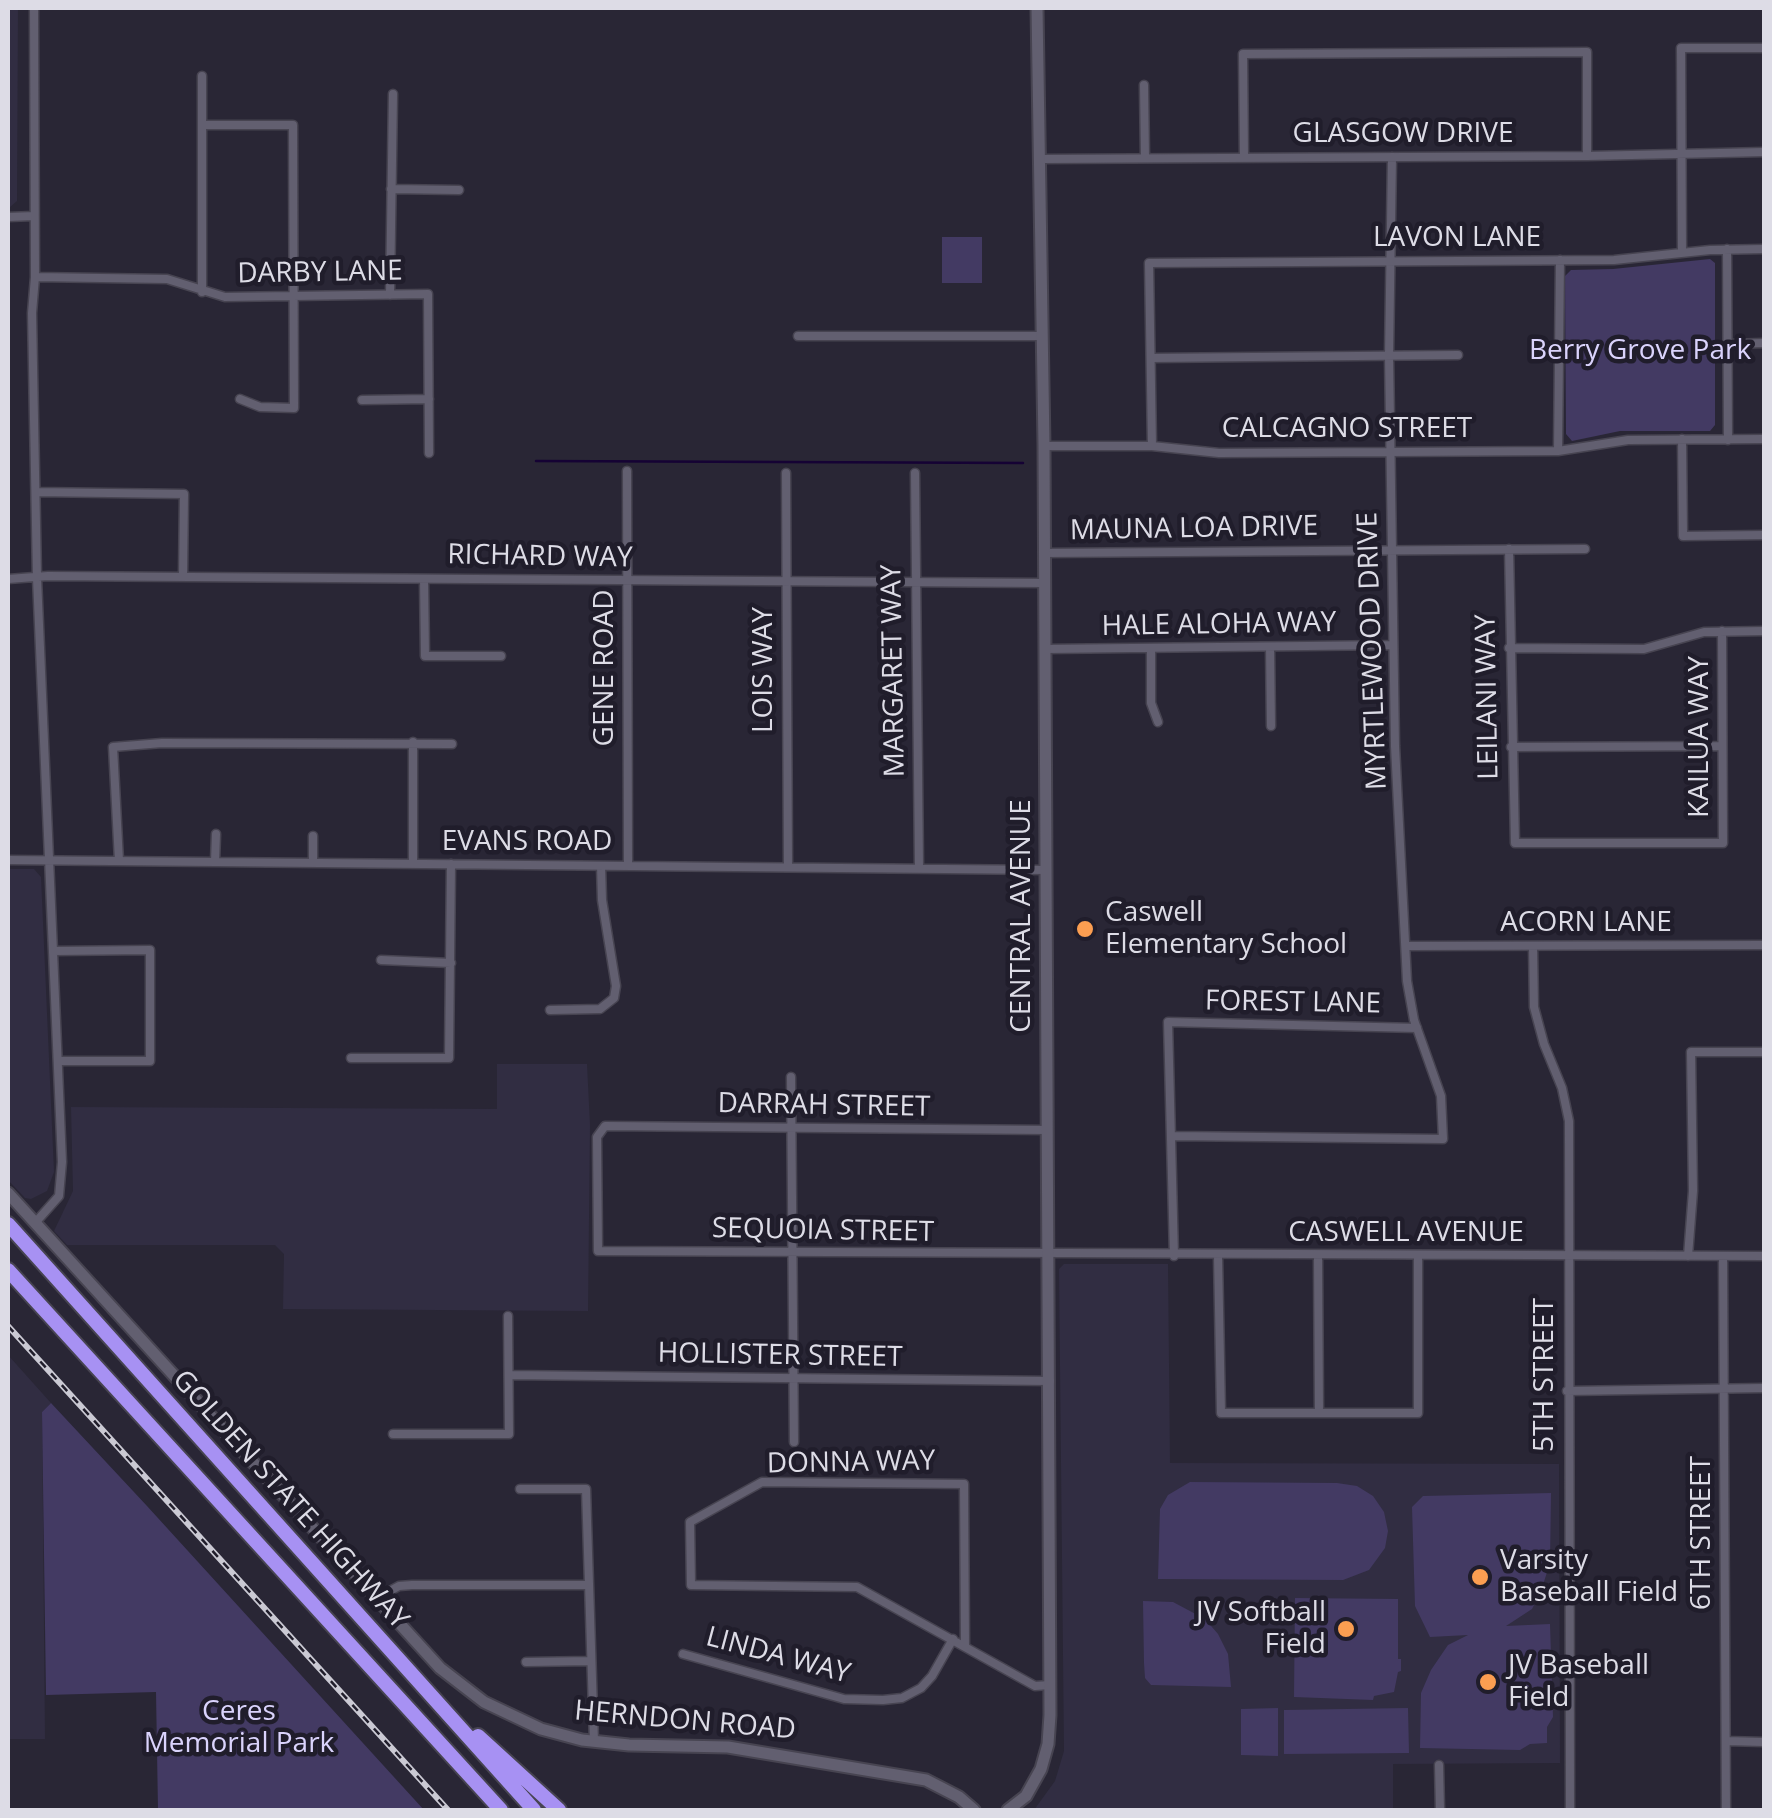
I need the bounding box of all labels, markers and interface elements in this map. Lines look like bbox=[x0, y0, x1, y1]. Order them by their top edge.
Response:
street label: GLASGOW DRIVE bbox=[1293, 117, 1513, 151]
street label: LAVON LANE bbox=[1373, 221, 1541, 255]
street label: DARBY LANE bbox=[237, 255, 403, 291]
park label: Berry Grove Park bbox=[1529, 334, 1751, 368]
street label: CALCAGNO STREET bbox=[1222, 412, 1472, 446]
street label: MAUNA LOA DRIVE bbox=[1070, 510, 1318, 548]
street label: MYRTLEWOOD DRIVE bbox=[1351, 511, 1395, 791]
street label: RICHARD WAY bbox=[447, 539, 633, 575]
street label: MARGARET WAY bbox=[875, 564, 913, 778]
street label: GENE ROAD bbox=[588, 590, 622, 746]
street label: HALE ALOHA WAY bbox=[1101, 606, 1337, 644]
street label: LOIS WAY bbox=[747, 607, 781, 733]
street label: LEILANI WAY bbox=[1470, 614, 1506, 780]
street label: KAILUA WAY bbox=[1683, 656, 1717, 818]
street label: CENTRAL AVENUE bbox=[1005, 799, 1039, 1033]
street label: EVANS ROAD bbox=[442, 825, 612, 859]
place label: Caswell Elementary School bbox=[1105, 896, 1347, 962]
street label: ACORN LANE bbox=[1500, 906, 1672, 940]
marker: Caswell Elementary School bbox=[1074, 918, 1096, 940]
street label: FOREST LANE bbox=[1205, 985, 1381, 1021]
street label: DARRAH STREET bbox=[717, 1087, 931, 1125]
street label: SEQUOIA STREET bbox=[712, 1212, 934, 1250]
street label: CASWELL AVENUE bbox=[1288, 1216, 1524, 1250]
street label: 5TH STREET bbox=[1528, 1298, 1562, 1452]
street label: HOLLISTER STREET bbox=[657, 1337, 903, 1375]
street label: GOLDEN STATE HIGHWAY bbox=[165, 1364, 415, 1636]
street label: DONNA WAY bbox=[766, 1445, 936, 1481]
street label: 6TH STREET bbox=[1685, 1456, 1719, 1610]
place label: Varsity Baseball Field bbox=[1500, 1544, 1678, 1610]
marker: Varsity Baseball Field bbox=[1469, 1566, 1491, 1588]
place label: JV Softball Field bbox=[1196, 1596, 1326, 1662]
marker: JV Softball Field bbox=[1335, 1618, 1357, 1640]
street label: LINDA WAY bbox=[702, 1621, 854, 1691]
place label: JV Baseball Field bbox=[1508, 1649, 1649, 1715]
marker: JV Baseball Field bbox=[1477, 1671, 1499, 1693]
park label: Ceres Memorial Park bbox=[144, 1695, 334, 1761]
street label: HERNDON ROAD bbox=[573, 1695, 797, 1747]

